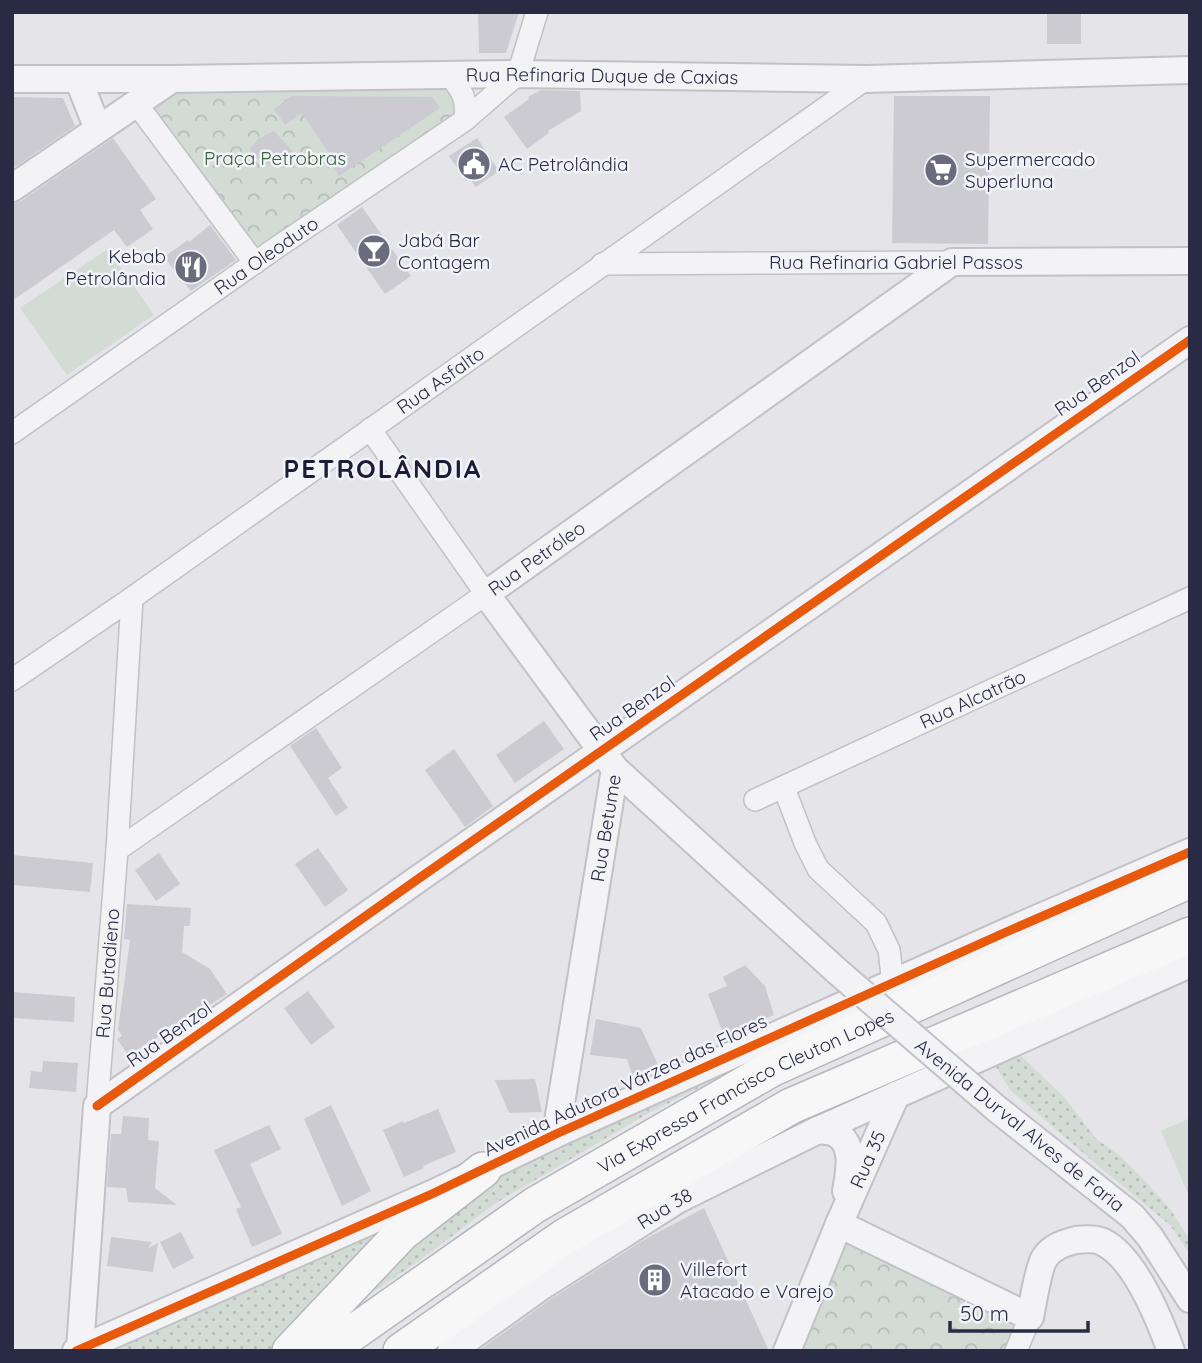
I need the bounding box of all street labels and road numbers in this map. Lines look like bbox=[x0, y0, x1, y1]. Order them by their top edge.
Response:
street label: Rua Refinaria Duque de Caxias bbox=[465, 62, 739, 89]
street label: Rua Oleoduto bbox=[209, 211, 323, 300]
street label: Rua Refinaria Gabriel Passos bbox=[769, 250, 1023, 274]
street label: Rua Asfalto bbox=[392, 341, 489, 419]
street label: Rua Benzol bbox=[1050, 345, 1144, 421]
street label: Rua Petróleo bbox=[483, 515, 590, 601]
street label: Rua Alcatrão bbox=[916, 664, 1030, 734]
street label: Rua Benzol bbox=[585, 670, 679, 746]
street label: Rua Betume bbox=[585, 772, 626, 883]
street label: Rua Butadieno bbox=[90, 908, 124, 1039]
street label: Rua Benzol bbox=[122, 996, 216, 1072]
street label: Via Expressa Francisco Cleuton Lopes bbox=[593, 1003, 898, 1178]
street label: Avenida Adutora Várzea das Flores bbox=[479, 1009, 771, 1161]
street label: Avenida Durval Alves de Faria bbox=[910, 1033, 1130, 1217]
street label: Rua 35 bbox=[844, 1127, 891, 1192]
street label: Rua 38 bbox=[633, 1182, 696, 1234]

